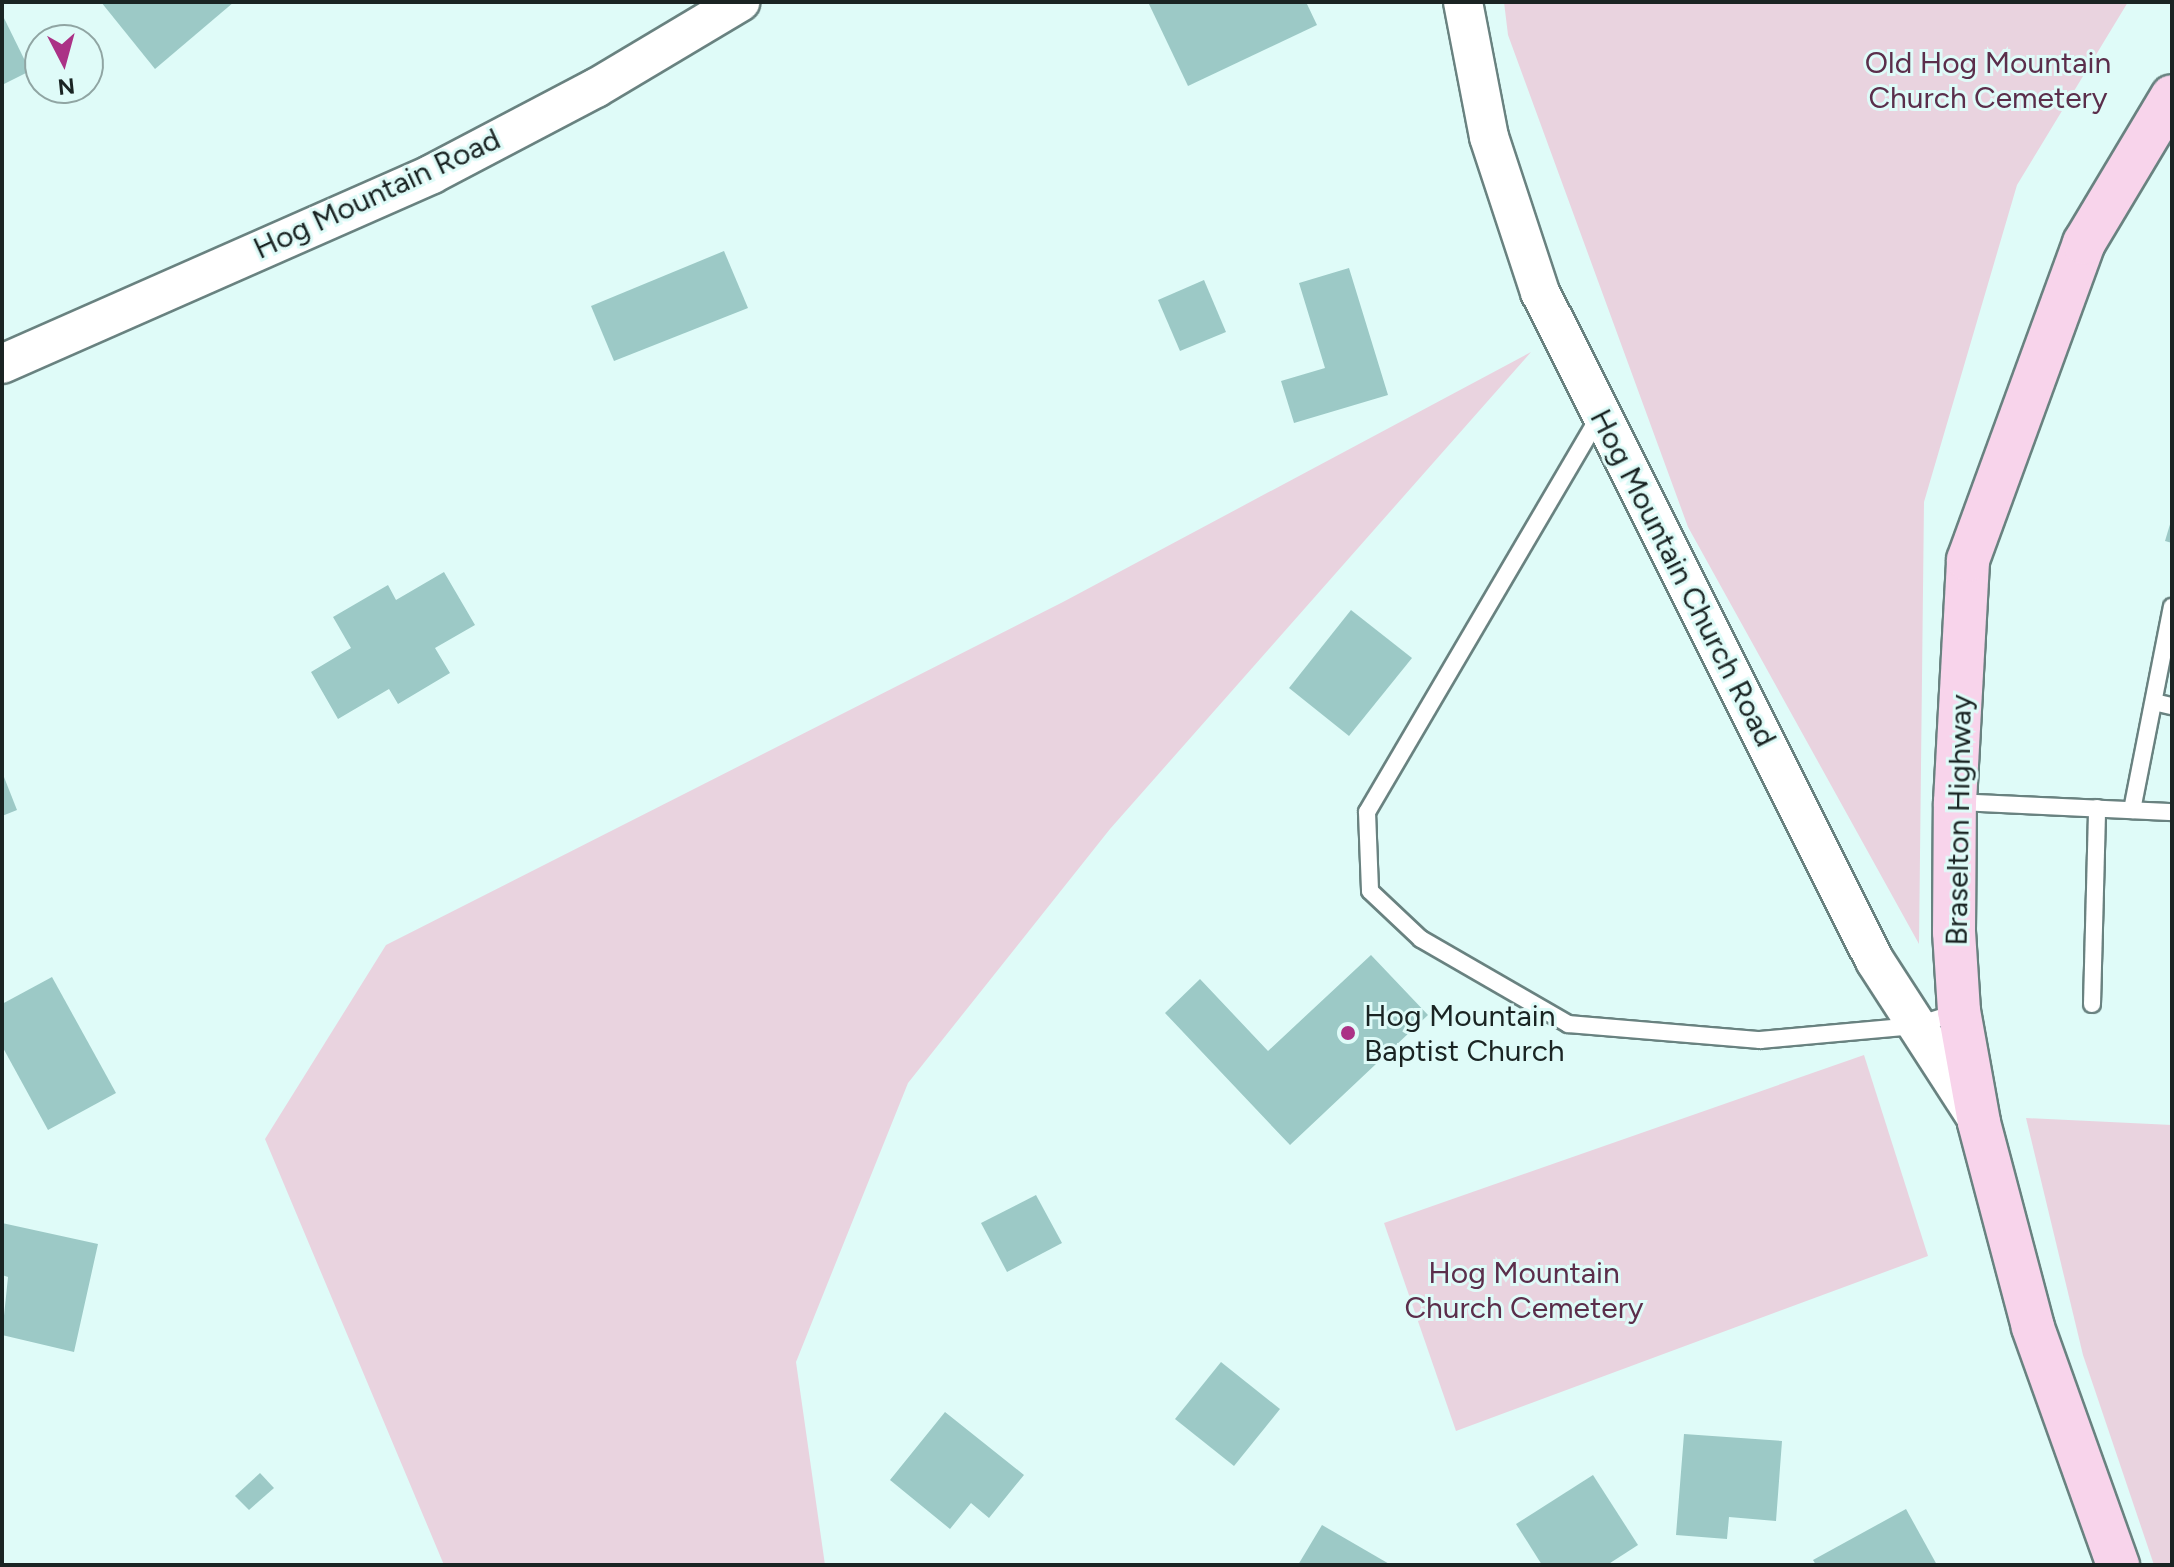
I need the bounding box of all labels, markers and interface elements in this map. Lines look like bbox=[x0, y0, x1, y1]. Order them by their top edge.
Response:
north arrow bbox=[24, 24, 104, 104]
park label: Old Hog Mountain Church Cemetery bbox=[1865, 45, 2111, 116]
text: N bbox=[56, 72, 76, 101]
street label: Hog Mountain Road bbox=[248, 121, 506, 267]
street label: Hog Mountain Church Road bbox=[1582, 403, 1784, 753]
street label: Braselton Highway bbox=[1939, 694, 1979, 946]
place label: Hog Mountain Baptist Church bbox=[1364, 998, 1565, 1068]
marker: Hog Mountain Baptist Church bbox=[1339, 1024, 1357, 1042]
park label: Hog Mountain Church Cemetery bbox=[1404, 1255, 1644, 1326]

